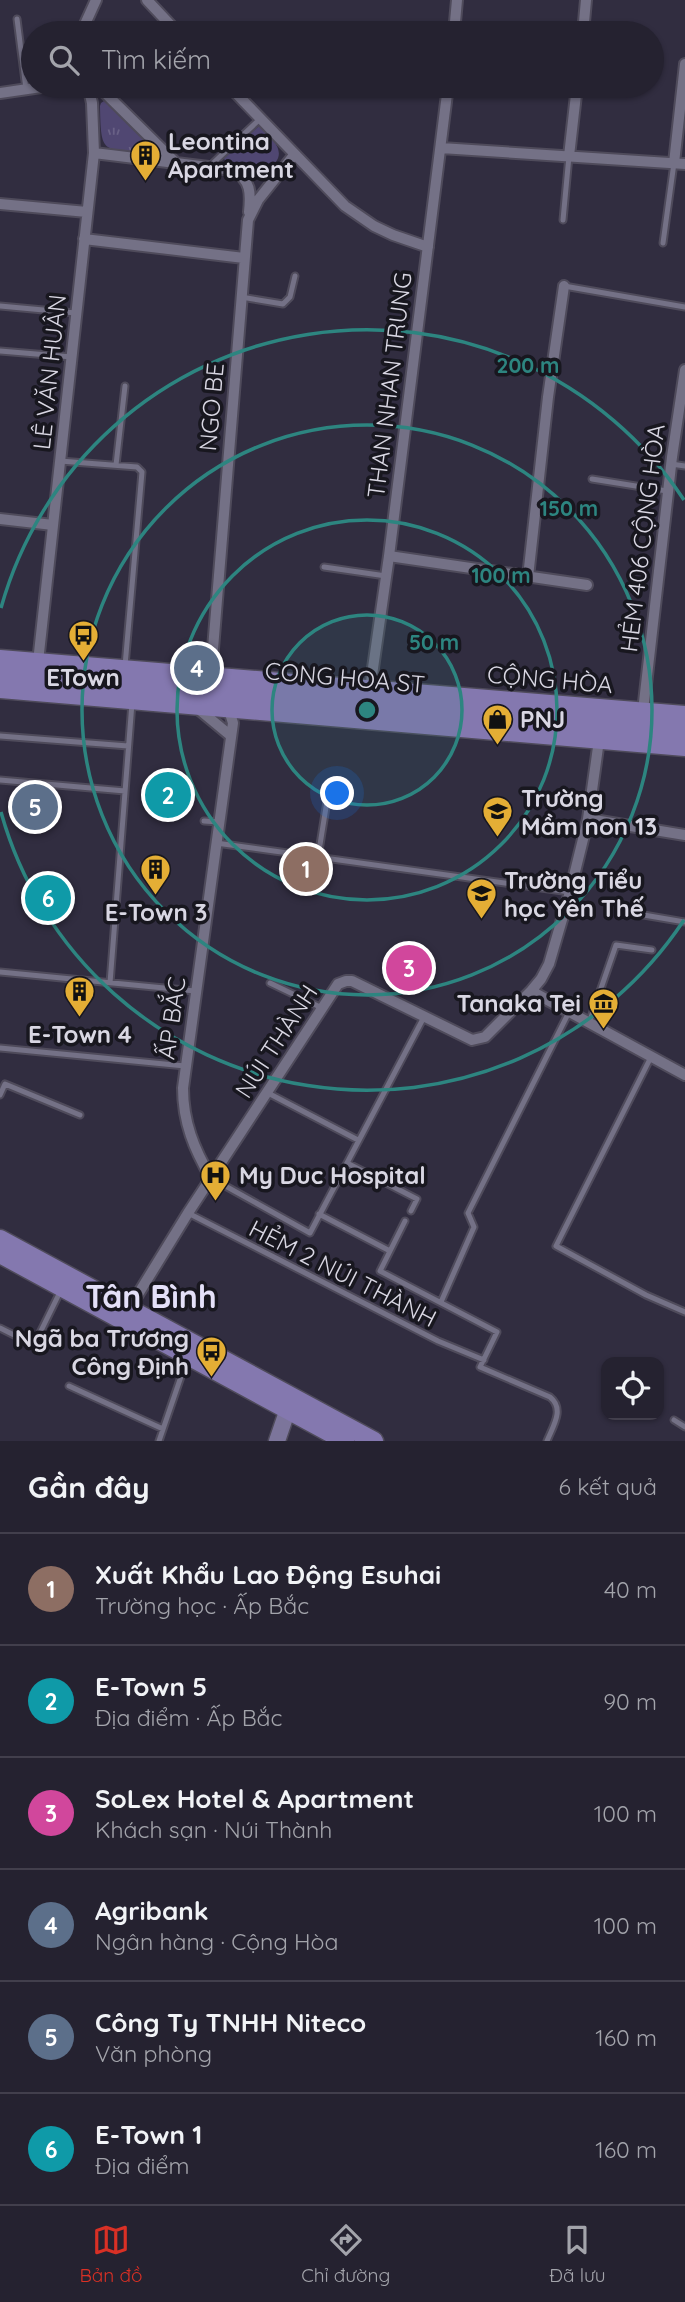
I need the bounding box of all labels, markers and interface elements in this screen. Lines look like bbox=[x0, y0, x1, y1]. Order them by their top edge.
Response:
search box bbox=[21, 21, 664, 98]
icon: search bbox=[45, 41, 83, 79]
text: Tìm kiếm bbox=[101, 43, 211, 76]
place label: Leontina Apartment bbox=[168, 126, 294, 184]
building icon: Leontina Apartment bbox=[128, 138, 162, 182]
street label: THAN NHAN TRUNG bbox=[360, 270, 418, 500]
street label: LÊ VĂN HUÂN bbox=[26, 293, 72, 451]
text: 200 m bbox=[497, 352, 559, 378]
street label: NGO BE bbox=[192, 362, 230, 452]
street label: HẺM 406 CỘNG HÒA bbox=[613, 422, 671, 654]
text: 150 m bbox=[540, 495, 598, 521]
text: 100 m bbox=[471, 562, 531, 588]
bus stop icon: ETown bbox=[66, 618, 100, 662]
text: 50 m bbox=[409, 629, 459, 655]
pin: 4 bbox=[174, 642, 220, 694]
street label: CONG HOA ST bbox=[264, 655, 426, 699]
street label: CỘNG HÒA bbox=[486, 659, 614, 699]
place label: ETown bbox=[46, 662, 120, 692]
centre of rings bbox=[355, 698, 379, 722]
shop icon: PNJ bbox=[480, 702, 514, 746]
place label: PNJ bbox=[520, 704, 565, 734]
pin: 2 bbox=[145, 769, 191, 821]
your location bbox=[320, 776, 354, 810]
pin: 5 bbox=[12, 781, 58, 833]
place label: Trường Mầm non 13 bbox=[521, 783, 657, 841]
school or university icon: Trường Mầm non 13 bbox=[481, 795, 515, 839]
pin: 1 bbox=[283, 843, 329, 895]
building icon: E-Town 3 bbox=[139, 853, 173, 897]
place label: Trường Tiểu học Yên Thế bbox=[504, 865, 644, 923]
pin: 6 bbox=[25, 872, 71, 924]
school or university icon: Trường Tiểu học Yên Thế bbox=[464, 877, 498, 921]
place label: E-Town 3 bbox=[105, 897, 207, 927]
pin: 3 bbox=[386, 942, 432, 994]
street label: ẤP BẮC bbox=[147, 974, 192, 1061]
building icon: E-Town 4 bbox=[63, 975, 97, 1019]
street label: NÚI THÀNH bbox=[228, 979, 324, 1103]
museum icon: Tanaka Tei bbox=[587, 986, 621, 1030]
place label: Tanaka Tei bbox=[457, 988, 581, 1018]
place label: E-Town 4 bbox=[28, 1019, 132, 1049]
hospital icon: My Duc Hospital bbox=[199, 1158, 233, 1202]
place label: My Duc Hospital bbox=[239, 1160, 426, 1190]
street label: HẺM 2 NÚI THÀNH bbox=[244, 1213, 442, 1333]
district label: Tân Bình bbox=[85, 1276, 217, 1316]
place label: Ngã ba Trương Công Định bbox=[15, 1323, 189, 1381]
bus stop icon: Ngã ba Trương Công Định bbox=[195, 1335, 229, 1379]
map controls bbox=[601, 1357, 664, 1420]
button: locate bbox=[601, 1357, 664, 1420]
text: Gần đây bbox=[28, 1468, 150, 1506]
text: 6 kết quả bbox=[559, 1472, 657, 1501]
text: Xuất Khẩu Lao Động Esuhai bbox=[95, 1558, 441, 1591]
text: 1 bbox=[47, 1575, 55, 1604]
text: 40 m bbox=[604, 1575, 657, 1604]
text: Trường học · Ấp Bắc bbox=[95, 1591, 309, 1620]
text: E-Town 5 bbox=[95, 1670, 207, 1703]
text: 2 bbox=[44, 1687, 58, 1716]
text: 90 m bbox=[603, 1687, 657, 1716]
text: Địa điểm · Ấp Bắc bbox=[95, 1703, 282, 1732]
text: SoLex Hotel & Apartment bbox=[95, 1782, 414, 1815]
text: 3 bbox=[45, 1799, 57, 1828]
text: 100 m bbox=[594, 1799, 657, 1828]
text: Khách sạn · Núi Thành bbox=[95, 1815, 332, 1844]
text: Agribank bbox=[95, 1894, 209, 1927]
text: 4 bbox=[44, 1911, 58, 1940]
text: 100 m bbox=[594, 1911, 657, 1940]
text: Ngân hàng · Cộng Hòa bbox=[95, 1927, 338, 1956]
text: Công Ty TNHH Niteco bbox=[95, 2006, 366, 2039]
text: 5 bbox=[44, 2023, 58, 2052]
text: 160 m bbox=[595, 2023, 657, 2052]
text: Văn phòng bbox=[95, 2039, 212, 2068]
text: E-Town 1 bbox=[95, 2118, 202, 2151]
text: 6 bbox=[45, 2135, 57, 2164]
text: 160 m bbox=[595, 2135, 657, 2164]
text: Địa điểm bbox=[95, 2151, 190, 2180]
tab: Bản đồ bbox=[79, 2221, 142, 2287]
tab: Chỉ đường bbox=[301, 2221, 390, 2287]
tab: Đã lưu bbox=[549, 2221, 606, 2287]

